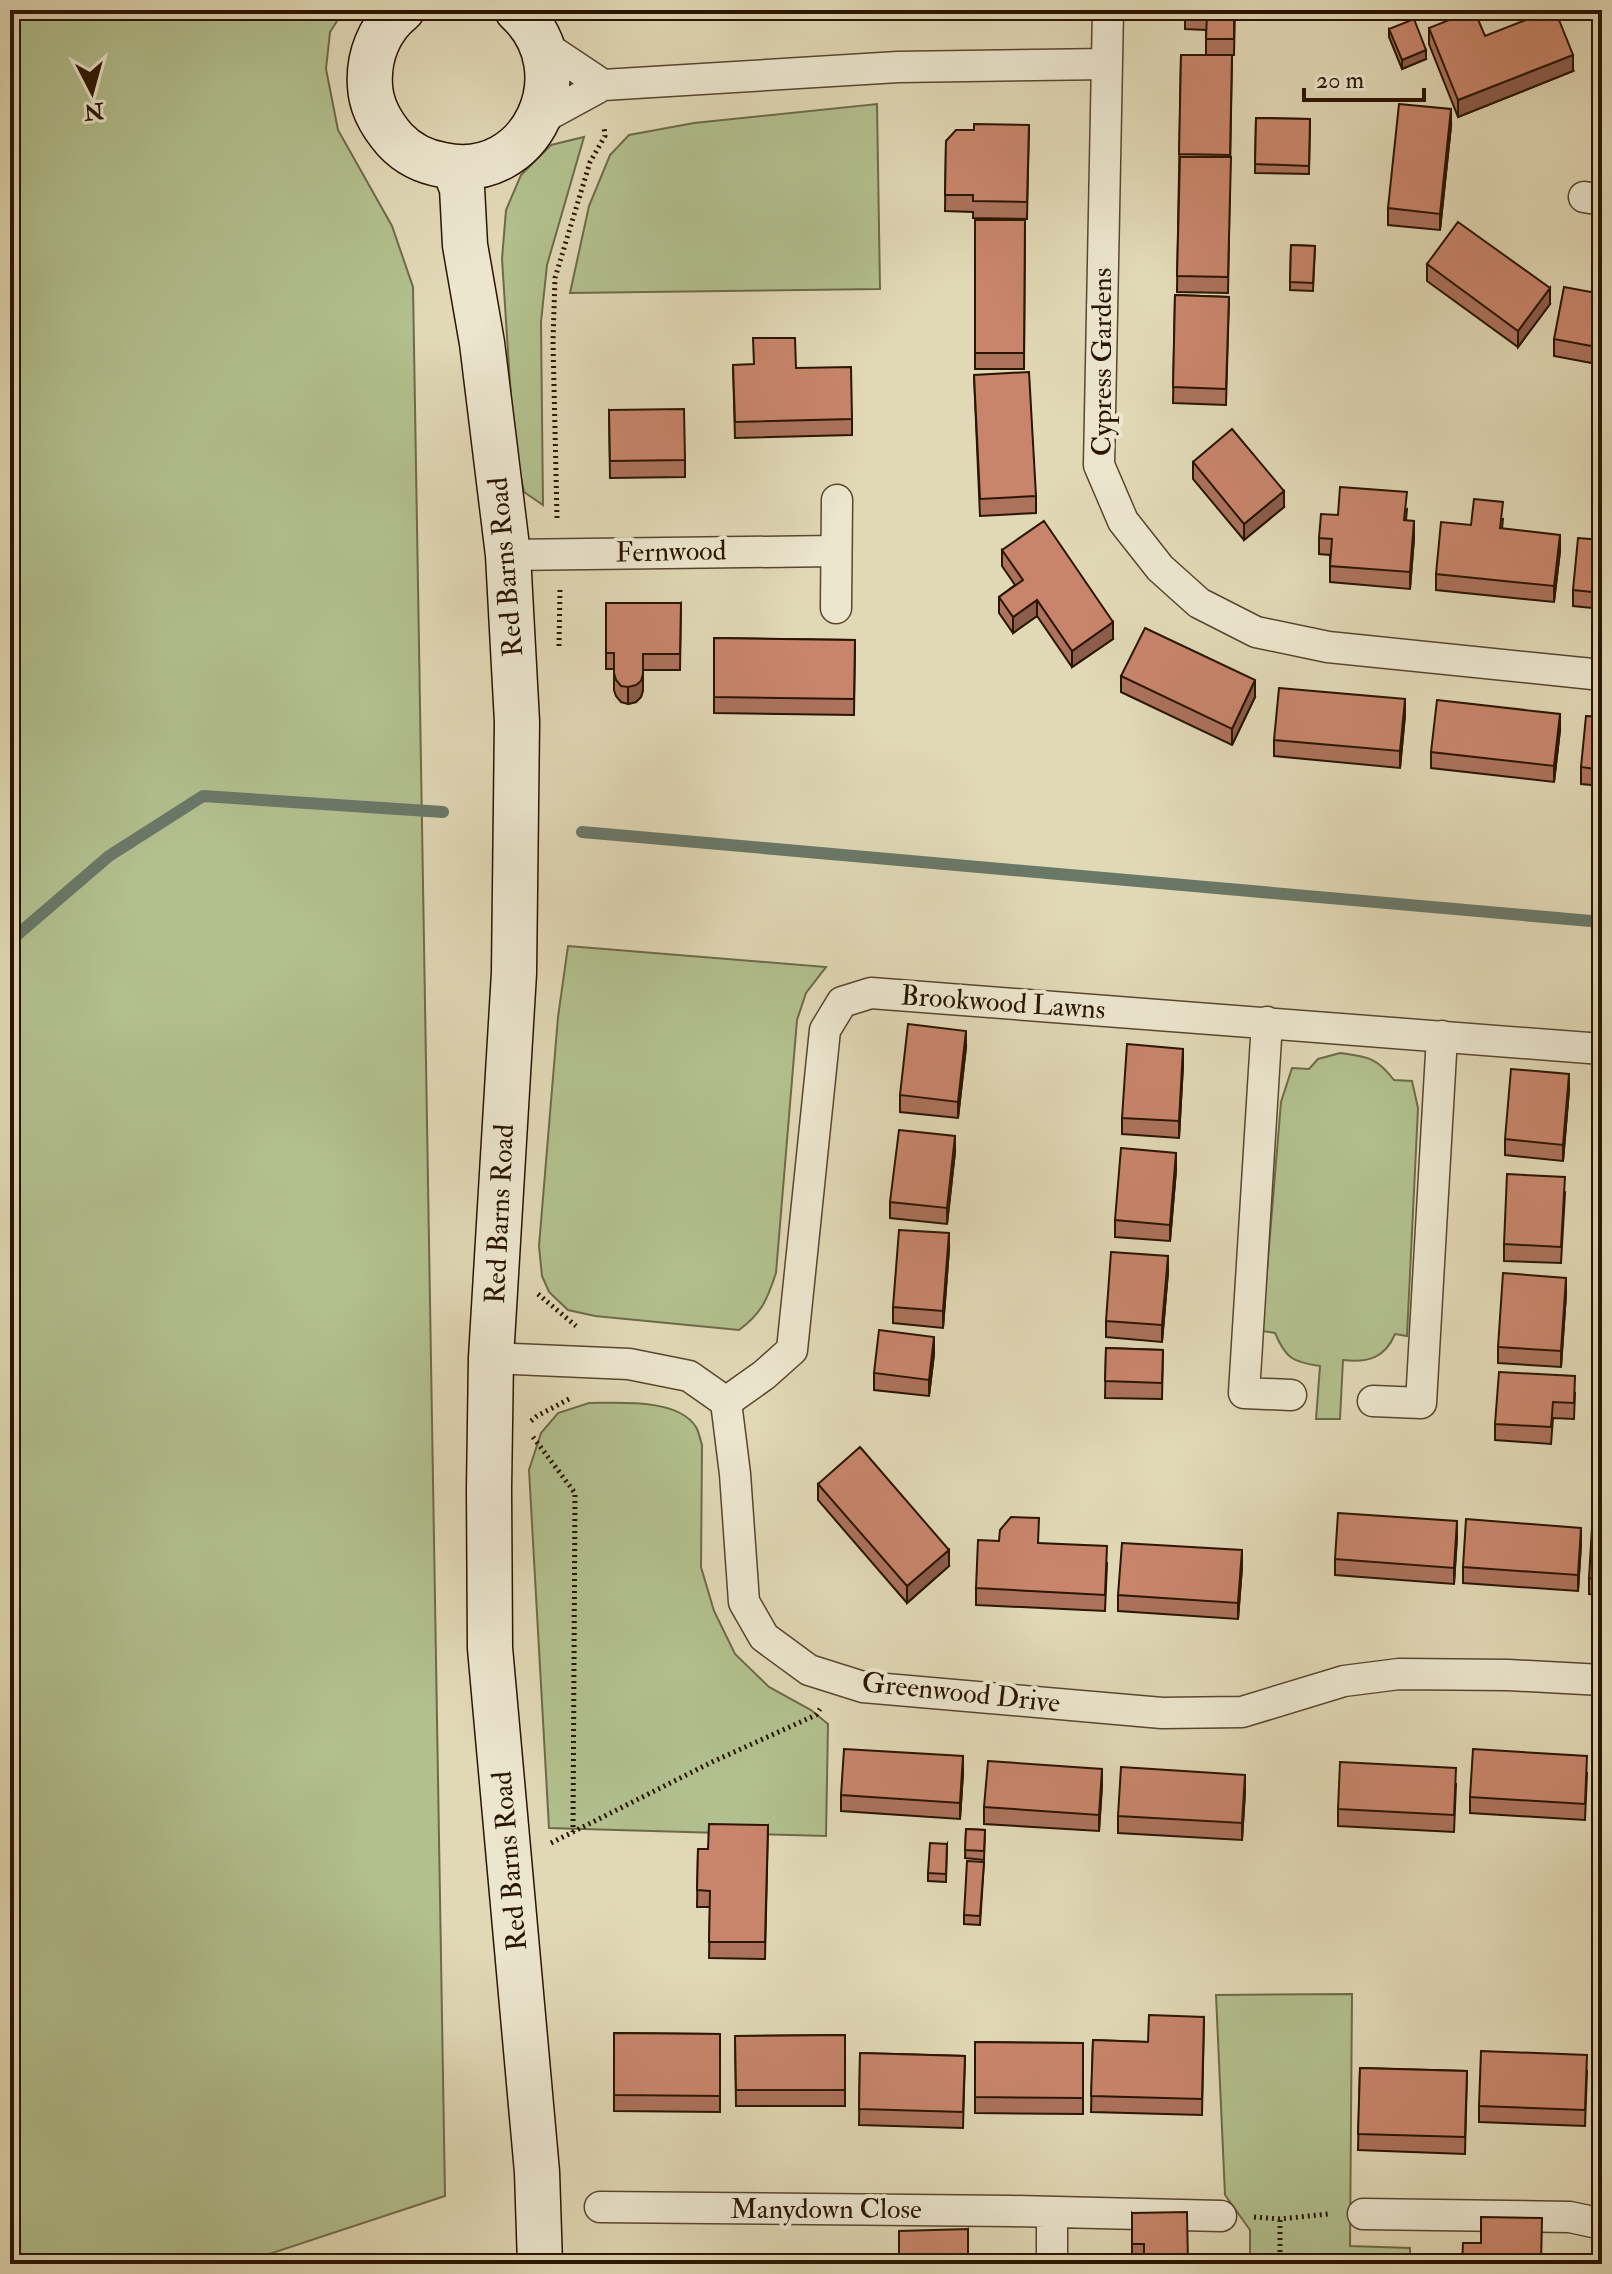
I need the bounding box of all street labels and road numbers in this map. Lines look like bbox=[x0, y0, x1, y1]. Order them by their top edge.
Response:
street label: Cypress Gardens bbox=[1085, 268, 1120, 456]
street label: Red Barns Road bbox=[481, 476, 531, 658]
street label: Fernwood bbox=[615, 534, 727, 570]
street label: Brookwood Lawns bbox=[899, 978, 1107, 1028]
street label: Red Barns Road bbox=[478, 1123, 522, 1305]
street label: Greenwood Drive bbox=[860, 1665, 1062, 1721]
street label: Red Barns Road bbox=[485, 1770, 535, 1952]
street label: Manydown Close bbox=[730, 2192, 922, 2227]

